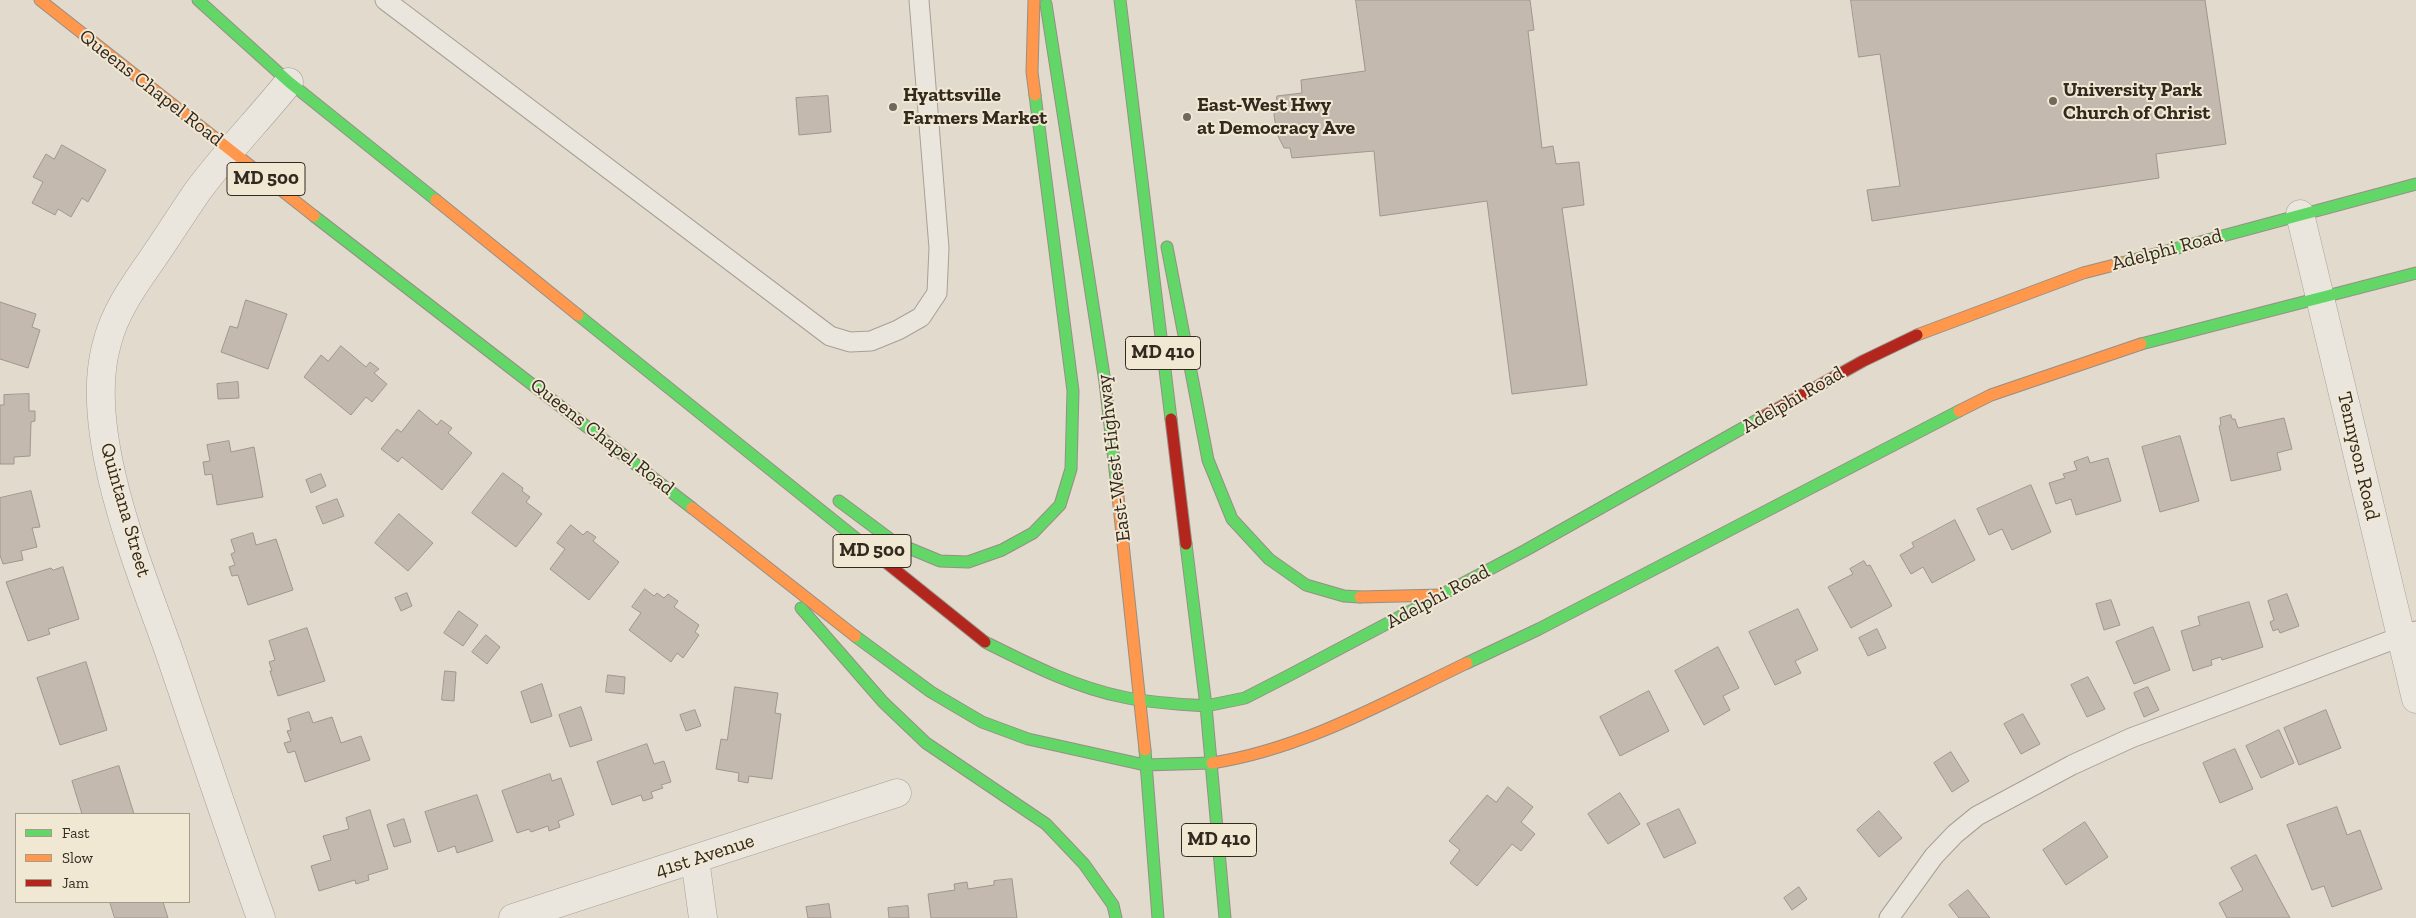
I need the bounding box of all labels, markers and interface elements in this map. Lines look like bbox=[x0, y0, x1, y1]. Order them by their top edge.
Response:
street label: Queens Chapel Road bbox=[74, 24, 228, 152]
place label: University Park Church of Christ bbox=[2063, 78, 2210, 125]
place label: Hyattsville Farmers Market bbox=[903, 83, 1047, 130]
place label: East-West Hwy at Democracy Ave bbox=[1197, 93, 1355, 140]
marker: University Park Church of Christ bbox=[2047, 95, 2059, 107]
marker: Hyattsville Farmers Market bbox=[887, 101, 899, 113]
marker: East-West Hwy at Democracy Ave bbox=[1181, 111, 1193, 123]
road number: MD 500 bbox=[227, 162, 305, 195]
street label: Adelphi Road bbox=[2109, 224, 2225, 276]
road number: MD 410 bbox=[1126, 336, 1200, 369]
street label: Adelphi Road bbox=[1738, 361, 1848, 439]
street label: Queens Chapel Road bbox=[525, 373, 679, 501]
street label: East-West Highway bbox=[1092, 373, 1136, 543]
street label: Tennyson Road bbox=[2332, 389, 2384, 523]
street label: Quintana Street bbox=[94, 440, 156, 580]
road number: MD 500 bbox=[833, 534, 911, 568]
street label: Adelphi Road bbox=[1382, 560, 1494, 634]
legend bbox=[15, 813, 190, 903]
text: Fast bbox=[62, 824, 90, 842]
road number: MD 410 bbox=[1182, 824, 1256, 856]
street label: 41st Avenue bbox=[653, 829, 757, 883]
text: Slow bbox=[62, 849, 93, 867]
text: Jam bbox=[62, 874, 89, 892]

